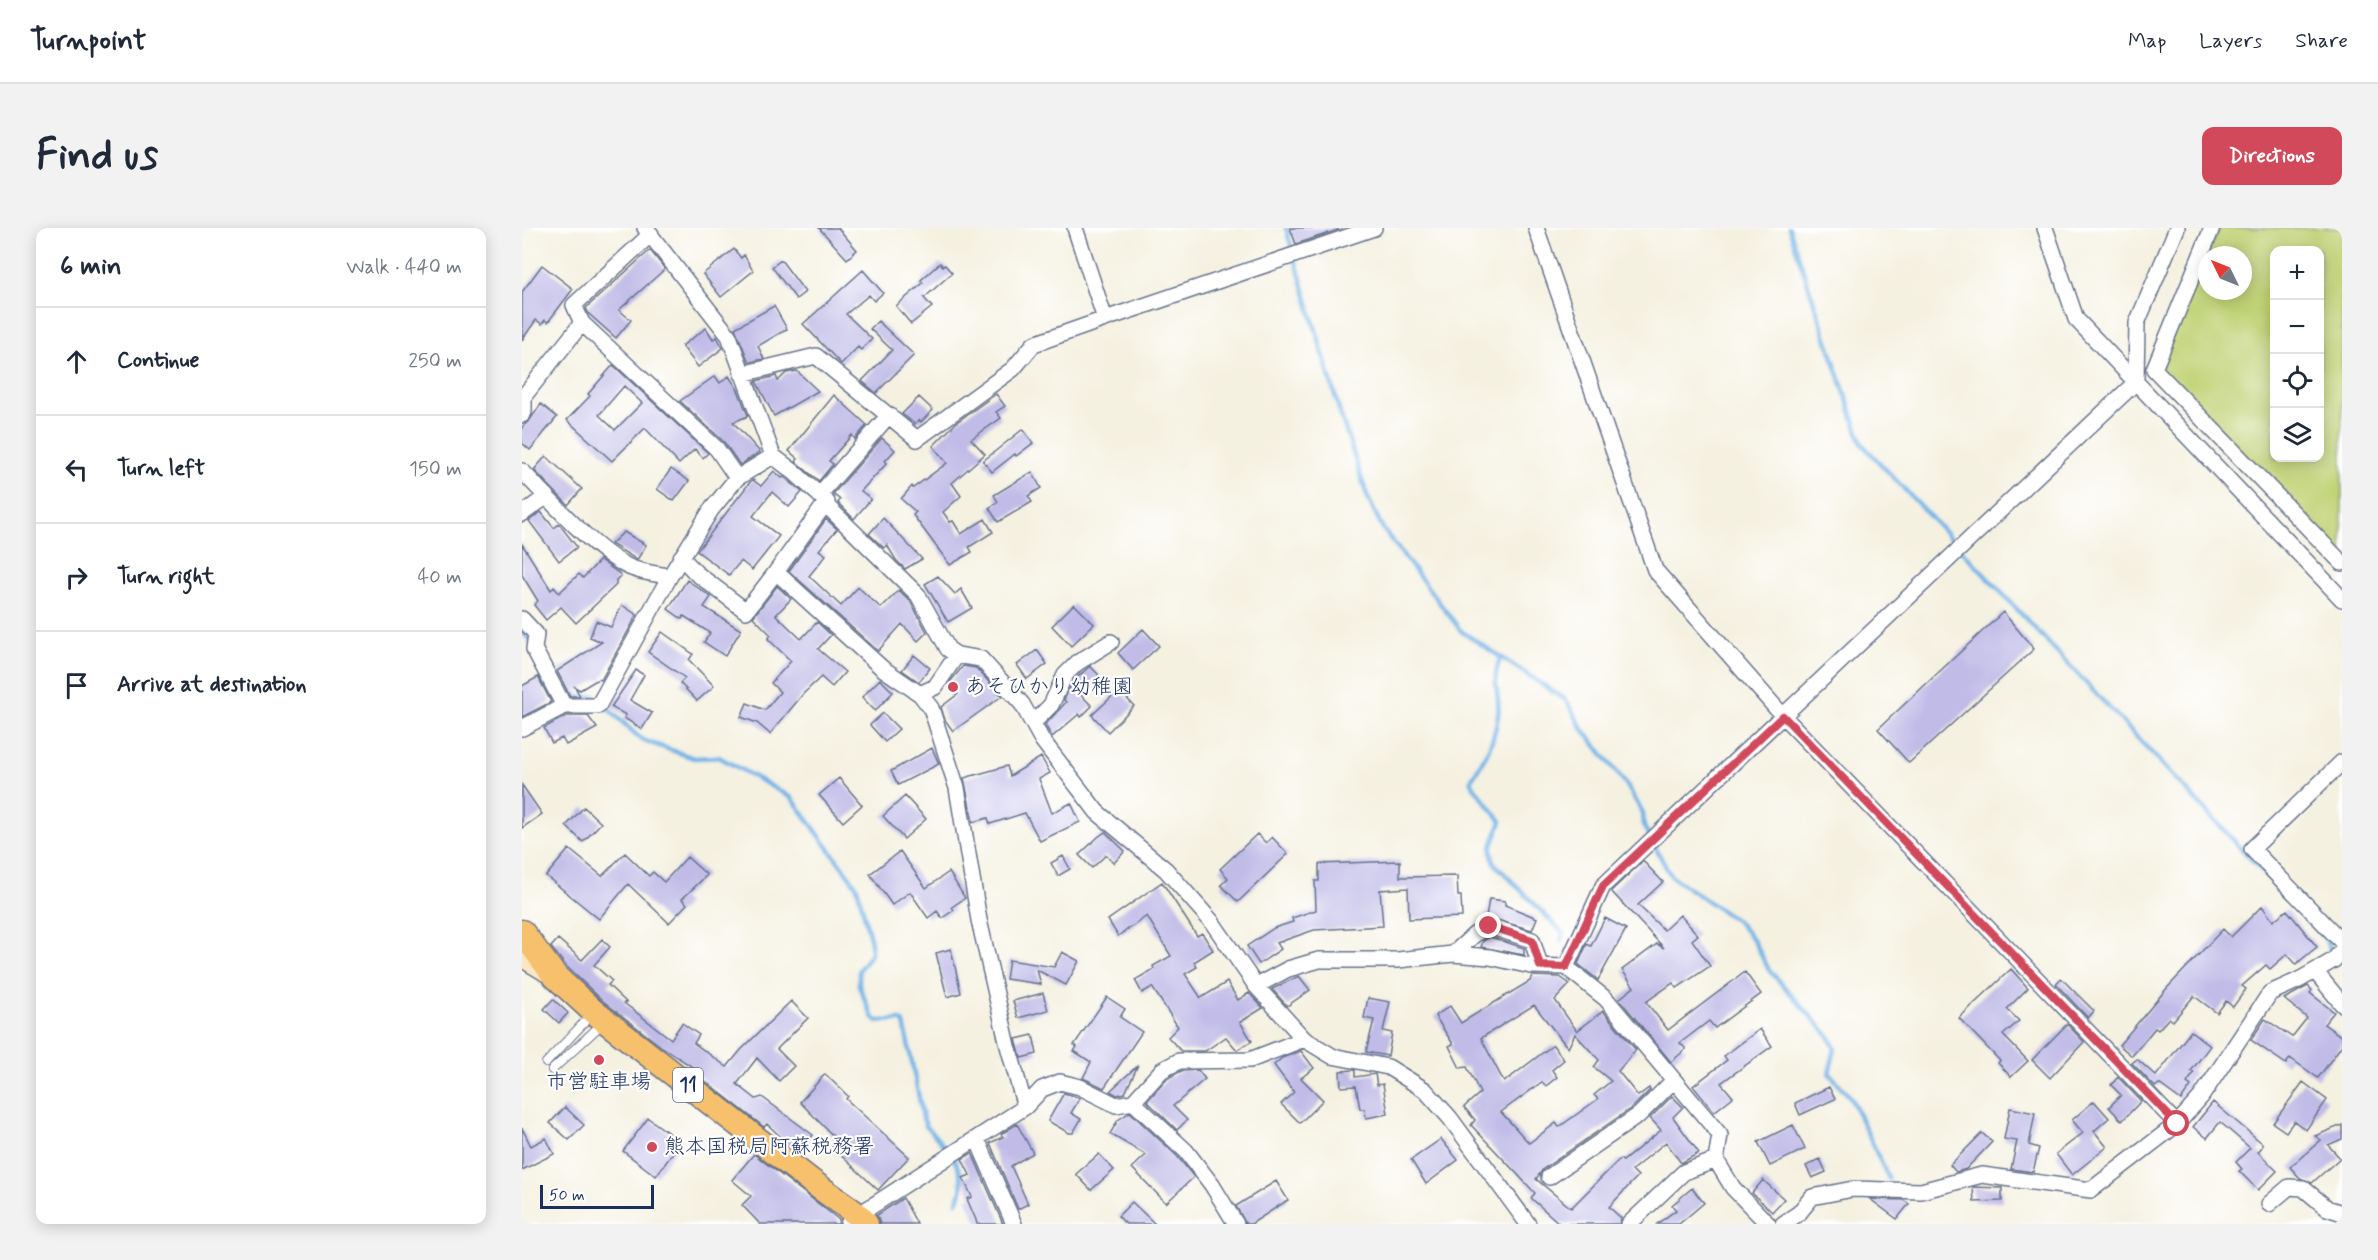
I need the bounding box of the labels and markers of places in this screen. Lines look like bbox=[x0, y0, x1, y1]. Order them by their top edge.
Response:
place label: あそひかり幼稚園 bbox=[965, 673, 1133, 701]
marker: あそひかり幼稚園 bbox=[946, 680, 960, 694]
marker: 市営駐車場 bbox=[592, 1053, 606, 1067]
place label: 市営駐車場 bbox=[547, 1068, 652, 1096]
place label: 熊本国税局阿蘇税務署 bbox=[664, 1133, 874, 1161]
marker: 熊本国税局阿蘇税務署 bbox=[645, 1140, 659, 1154]

